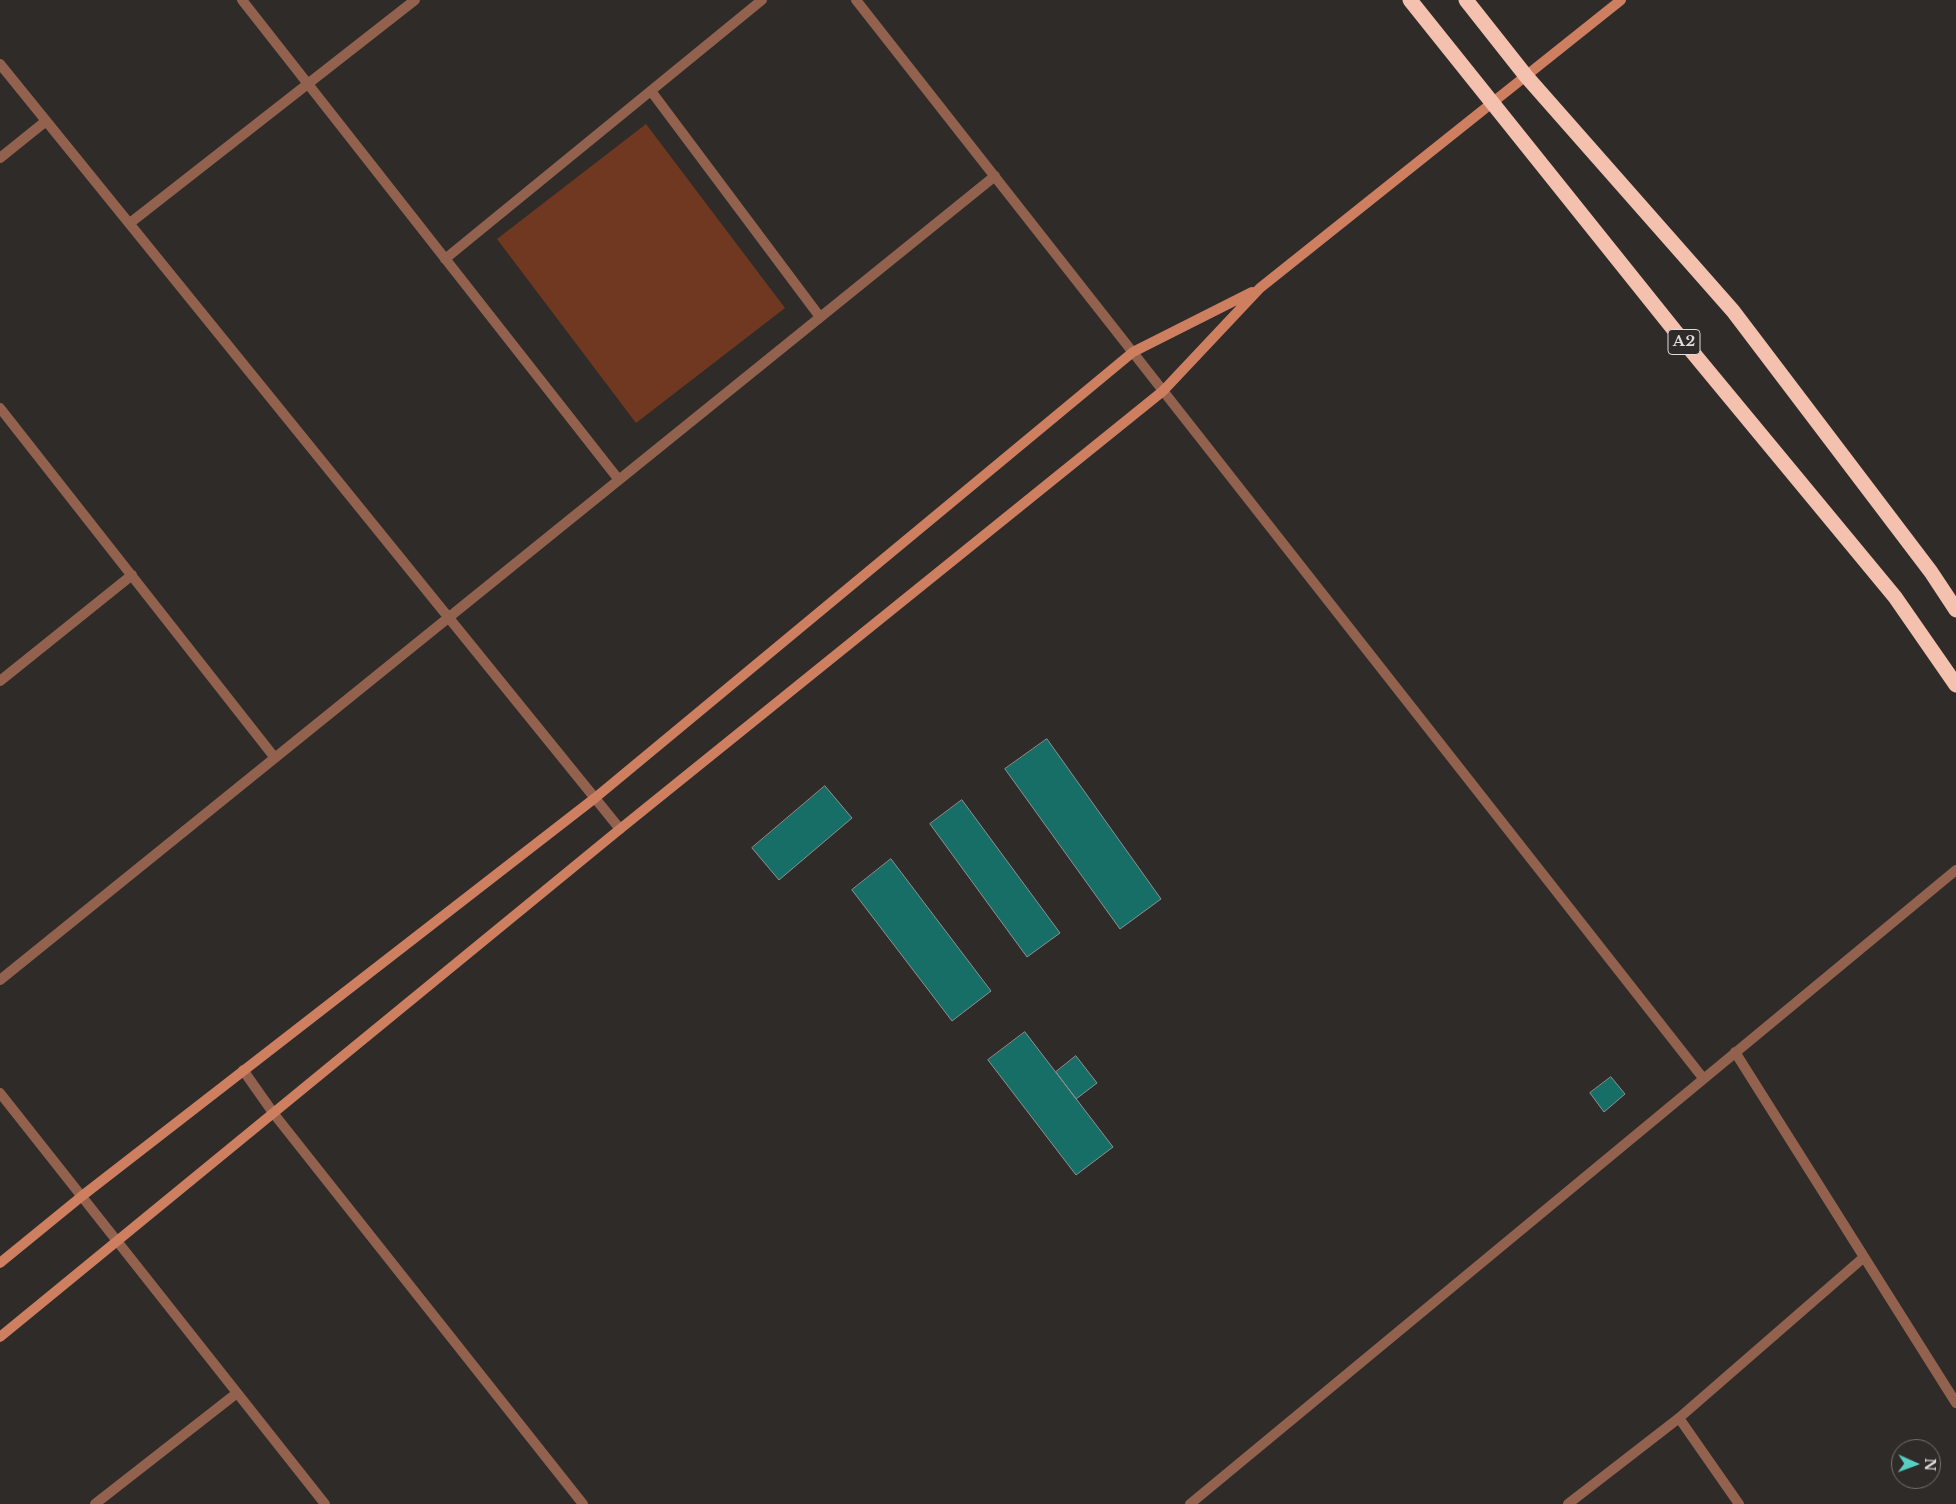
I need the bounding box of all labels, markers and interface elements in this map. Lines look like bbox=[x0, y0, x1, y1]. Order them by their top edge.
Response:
road number: A2 bbox=[1668, 330, 1700, 354]
north arrow bbox=[1891, 1439, 1941, 1489]
text: N bbox=[1921, 1458, 1939, 1471]

